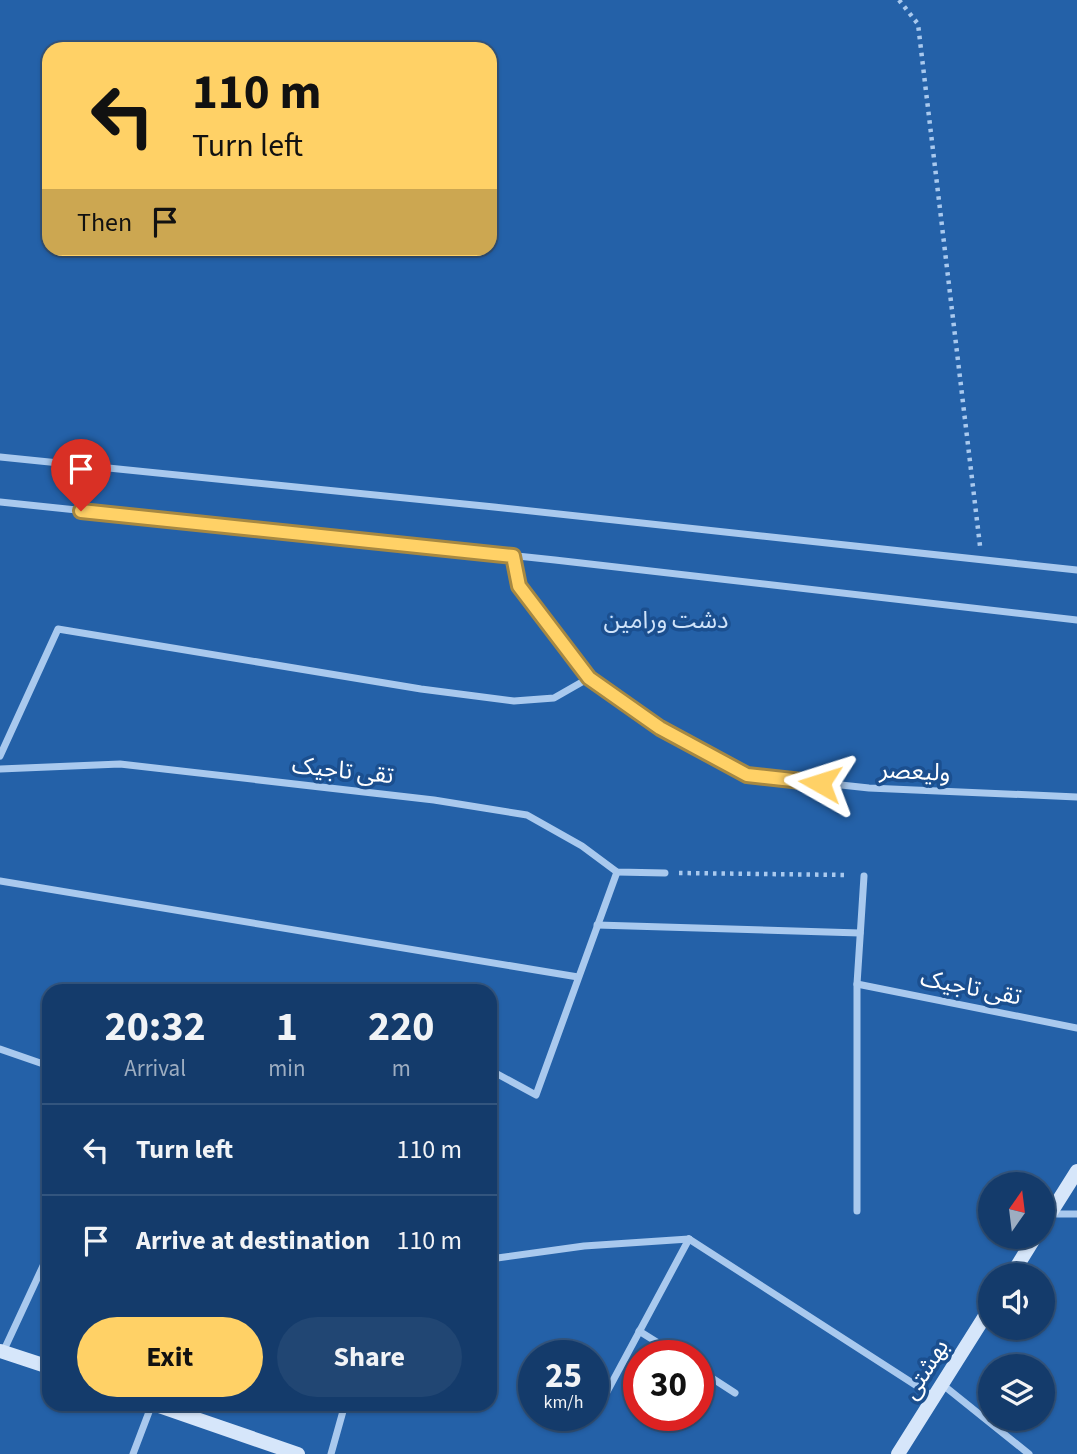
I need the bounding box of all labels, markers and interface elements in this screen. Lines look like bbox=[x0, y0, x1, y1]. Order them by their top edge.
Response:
text: 110 m bbox=[192, 58, 321, 128]
icon: left bbox=[77, 70, 168, 161]
text: Turn left bbox=[192, 123, 303, 169]
icon: arrive bbox=[146, 203, 184, 241]
text: Then bbox=[77, 204, 132, 241]
pin bbox=[51, 439, 111, 511]
icon: arrive bbox=[62, 450, 100, 488]
park label: دشت ورامین bbox=[603, 603, 729, 638]
position arrow bbox=[783, 746, 857, 820]
street label: تقی تاجیک bbox=[290, 748, 396, 793]
street label: ولیعصر bbox=[878, 752, 951, 791]
street label: تقی تاجیک bbox=[917, 961, 1024, 1014]
text: 20:32 bbox=[104, 997, 206, 1057]
text: 1 bbox=[276, 997, 298, 1057]
text: 220 bbox=[368, 997, 435, 1057]
text: Arrival bbox=[124, 1052, 186, 1085]
text: min bbox=[268, 1052, 306, 1085]
text: m bbox=[392, 1052, 411, 1085]
icon: left bbox=[77, 1131, 115, 1169]
text: Turn left bbox=[136, 1131, 233, 1168]
text: 110 m bbox=[396, 1131, 462, 1168]
north arrow bbox=[978, 1172, 1055, 1250]
map controls bbox=[978, 1172, 1055, 1431]
icon: arrive bbox=[77, 1222, 115, 1260]
text: Arrive at destination bbox=[136, 1222, 370, 1259]
text: 110 m bbox=[396, 1222, 462, 1259]
button: sound bbox=[978, 1263, 1055, 1340]
button: Exit bbox=[77, 1317, 263, 1397]
button: Share bbox=[277, 1317, 462, 1397]
street label: بهشتی bbox=[893, 1332, 958, 1406]
speed limit sign: 30 bbox=[623, 1340, 714, 1431]
text: 25 bbox=[545, 1351, 582, 1401]
button: layers bbox=[978, 1354, 1055, 1431]
text: km/h bbox=[544, 1390, 583, 1415]

